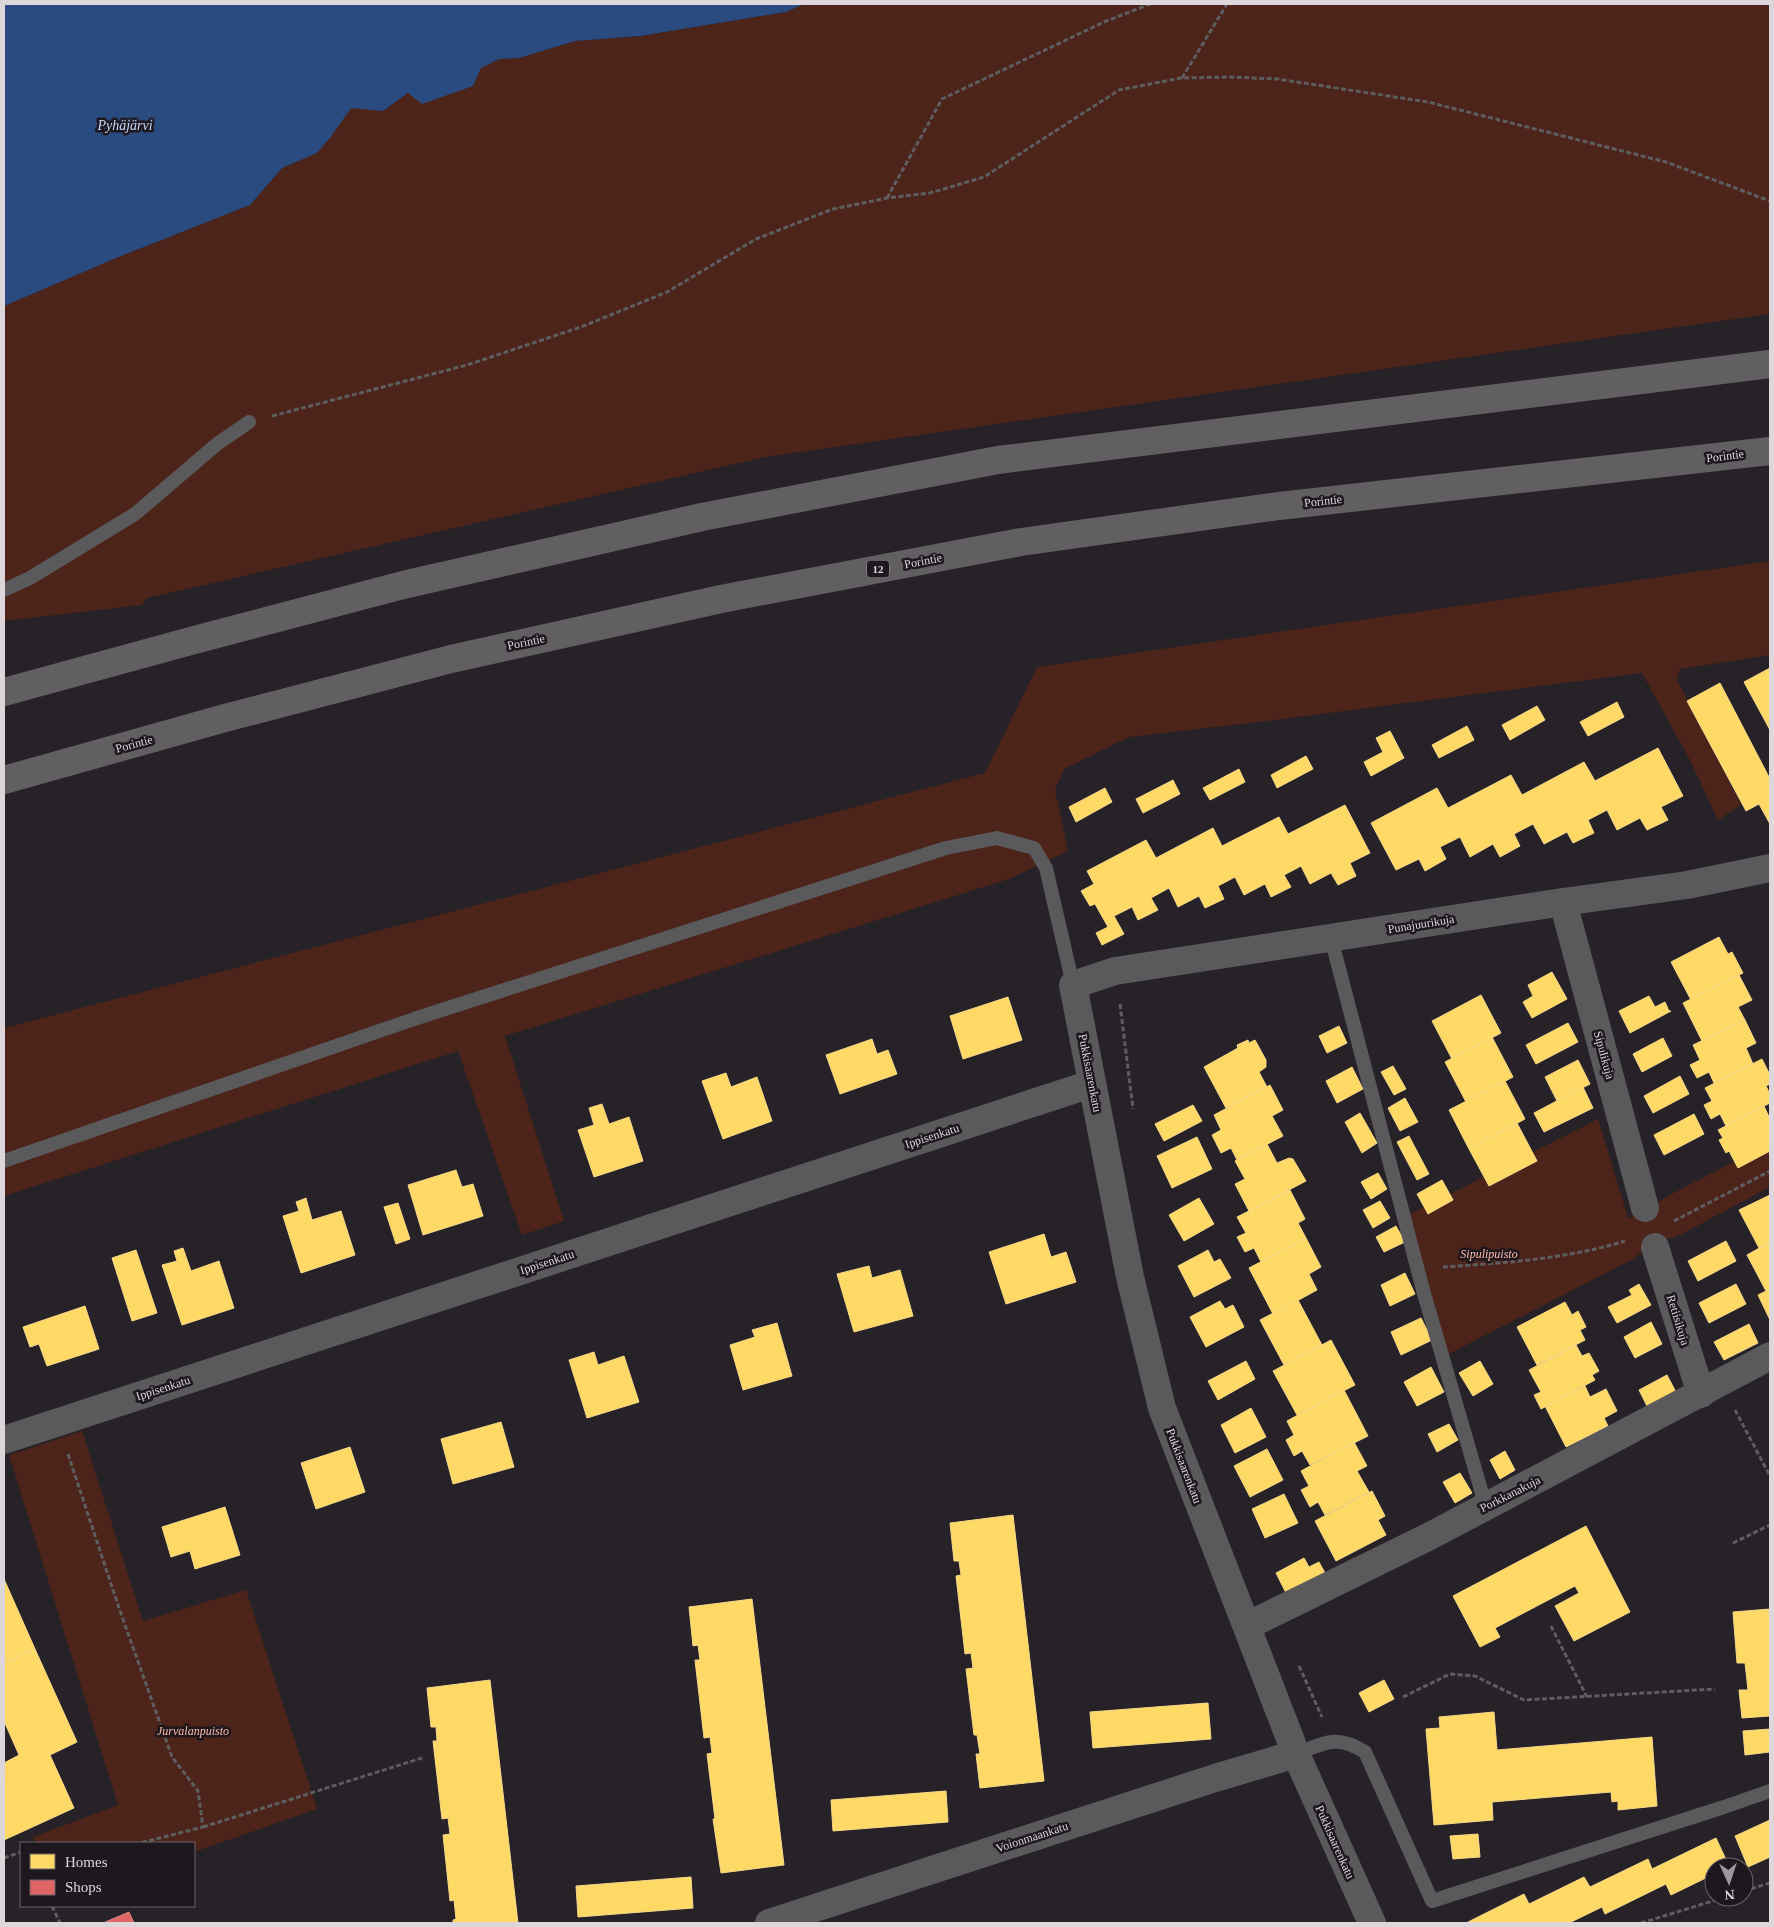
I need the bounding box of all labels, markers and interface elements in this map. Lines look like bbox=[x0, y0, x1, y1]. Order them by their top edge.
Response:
water label: Pyhäjärvi bbox=[96, 118, 153, 133]
street label: Porintie bbox=[1705, 447, 1745, 465]
street label: Porintie bbox=[1303, 492, 1343, 510]
street label: Porintie bbox=[903, 551, 943, 571]
road number: 12 bbox=[867, 560, 889, 578]
street label: Porintie bbox=[506, 631, 546, 653]
street label: Porintie bbox=[114, 732, 154, 756]
street label: Punajuurikuja bbox=[1387, 912, 1456, 936]
street label: Sipulikuja bbox=[1591, 1029, 1617, 1081]
street label: Pukkisaarenkatu bbox=[1076, 1033, 1104, 1113]
street label: Ippisenkatu bbox=[903, 1121, 961, 1151]
street label: Ippisenkatu bbox=[518, 1247, 576, 1277]
park label: Sipulipuisto bbox=[1460, 1247, 1518, 1261]
street label: Retiisikuja bbox=[1664, 1293, 1692, 1348]
street label: Ippisenkatu bbox=[134, 1373, 192, 1403]
street label: Pukkisaarenkatu bbox=[1163, 1426, 1205, 1506]
street label: Porkkanakuja bbox=[1477, 1472, 1543, 1515]
park label: Jurvalanpuisto bbox=[157, 1724, 229, 1738]
street label: Pukkisaarenkatu bbox=[1312, 1803, 1358, 1881]
street label: Voionmaankatu bbox=[994, 1819, 1070, 1855]
legend bbox=[20, 1842, 195, 1907]
text: Homes bbox=[65, 1854, 108, 1870]
north arrow bbox=[1704, 1857, 1754, 1907]
text: Shops bbox=[65, 1879, 102, 1895]
text: N bbox=[1724, 1887, 1735, 1902]

